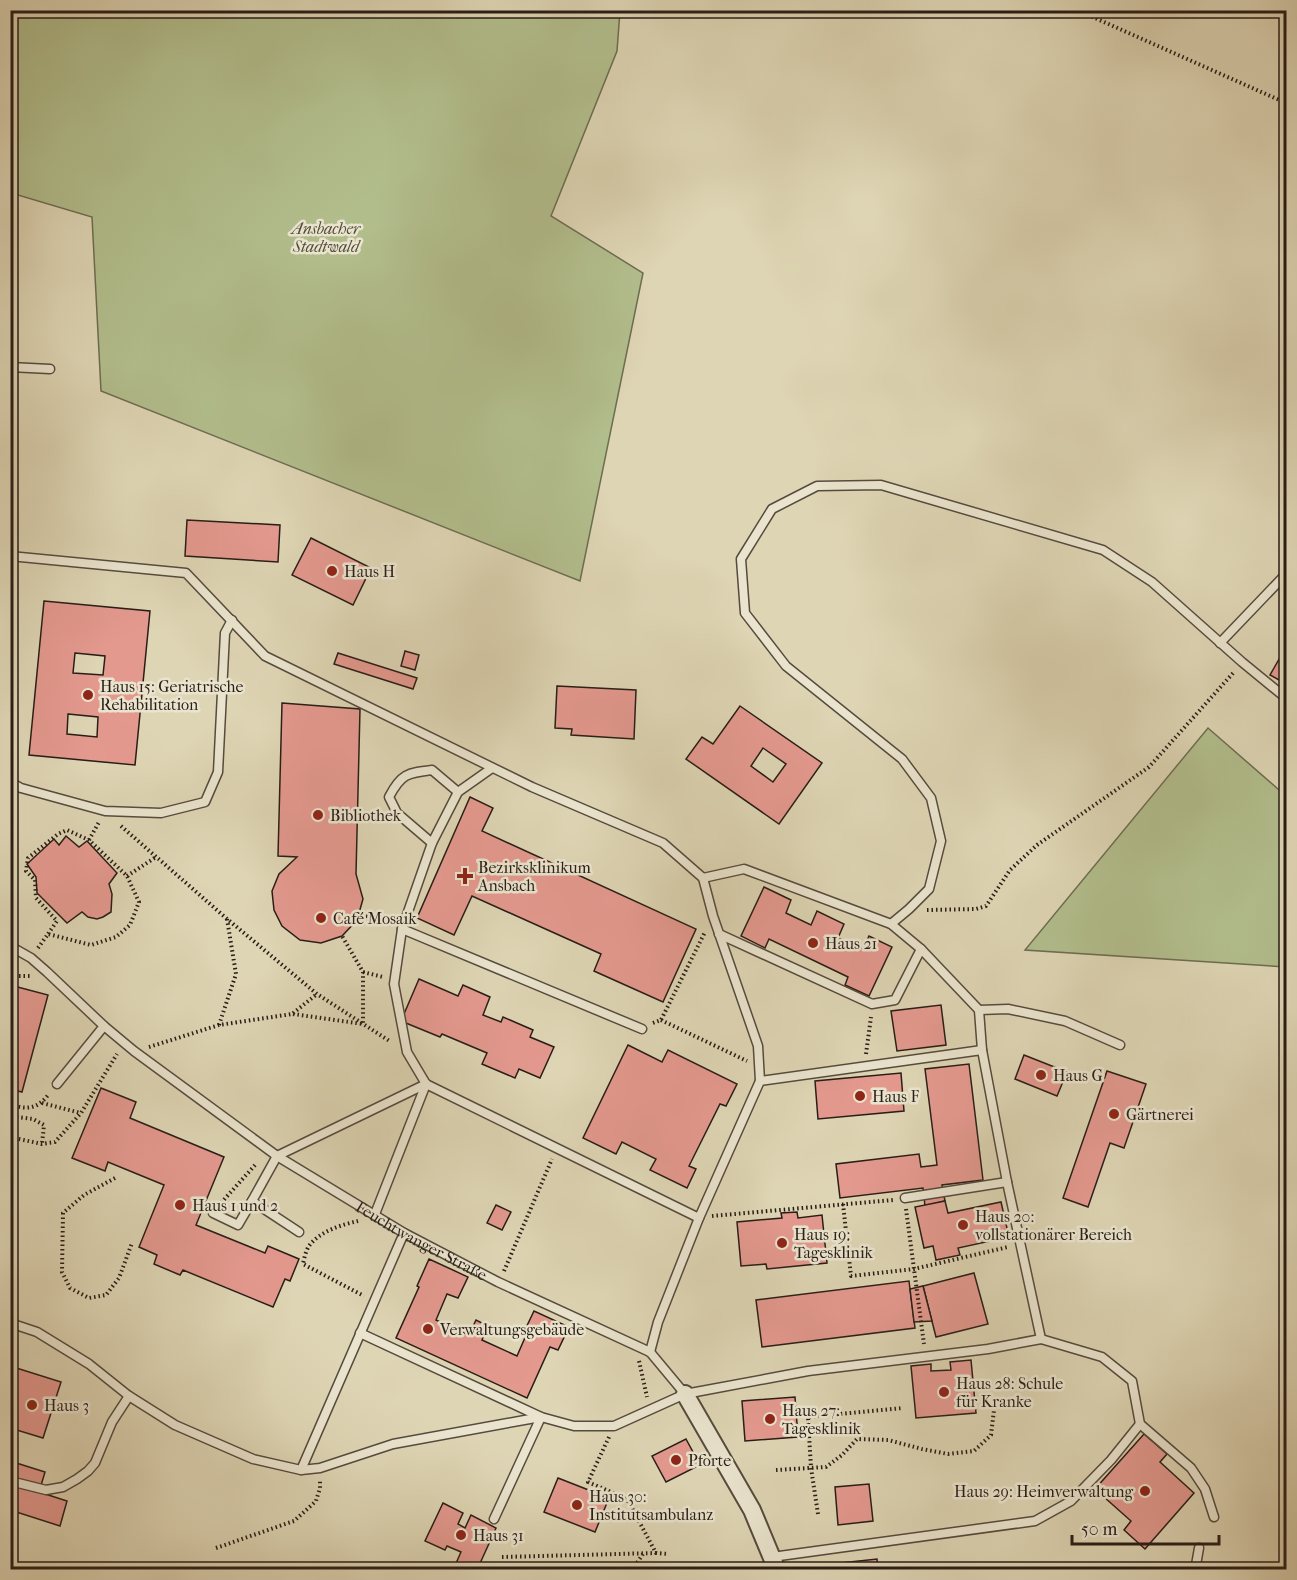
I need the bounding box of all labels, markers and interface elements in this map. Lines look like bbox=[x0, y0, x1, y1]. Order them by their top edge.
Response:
park label: Ansbacher Stadtwald bbox=[290, 219, 362, 256]
place label: Haus H bbox=[344, 562, 395, 581]
marker: Haus H bbox=[325, 564, 339, 578]
place label: Haus 15: Geriatrische Rehabilitation bbox=[100, 677, 243, 714]
marker: Haus 15: Geriatrische Rehabilitation bbox=[81, 688, 95, 702]
place label: Bibliothek bbox=[330, 806, 402, 825]
marker: Bibliothek bbox=[311, 808, 325, 822]
place label: Bezirksklinikum Ansbach bbox=[477, 858, 592, 895]
marker: Bezirksklinikum Ansbach bbox=[456, 867, 474, 885]
place label: Café Mosaik bbox=[333, 909, 417, 928]
marker: Café Mosaik bbox=[314, 911, 328, 925]
place label: Haus 21 bbox=[825, 934, 877, 953]
marker: Haus 21 bbox=[806, 936, 820, 950]
place label: Haus G bbox=[1053, 1066, 1103, 1085]
marker: Haus G bbox=[1034, 1068, 1048, 1082]
place label: Haus F bbox=[872, 1087, 919, 1106]
marker: Haus F bbox=[853, 1089, 867, 1103]
place label: Gärtnerei bbox=[1126, 1105, 1194, 1124]
marker: Gärtnerei bbox=[1107, 1107, 1121, 1121]
place label: Haus 1 und 2 bbox=[192, 1196, 278, 1215]
street label: Feuchtwanger Straße bbox=[353, 1197, 491, 1284]
marker: Haus 1 und 2 bbox=[173, 1198, 187, 1212]
place label: Haus 20: vollstationärer Bereich bbox=[975, 1207, 1132, 1244]
marker: Haus 20: vollstationärer Bereich bbox=[956, 1218, 970, 1232]
place label: Haus 19: Tagesklinik bbox=[794, 1225, 874, 1262]
marker: Haus 19: Tagesklinik bbox=[775, 1236, 789, 1250]
place label: Verwaltungsgebäude bbox=[439, 1320, 584, 1339]
marker: Verwaltungsgebäude bbox=[421, 1322, 435, 1336]
place label: Haus 28: Schule für Kranke bbox=[956, 1374, 1063, 1411]
marker: Haus 28: Schule für Kranke bbox=[937, 1385, 951, 1399]
place label: Haus 3 bbox=[44, 1396, 89, 1415]
marker: Haus 3 bbox=[25, 1398, 39, 1412]
place label: Haus 27: Tagesklinik bbox=[782, 1401, 862, 1438]
marker: Haus 27: Tagesklinik bbox=[763, 1412, 777, 1426]
place label: Pforte bbox=[688, 1451, 731, 1470]
marker: Pforte bbox=[669, 1453, 683, 1467]
place label: Haus 29: Heimverwaltung bbox=[954, 1482, 1133, 1501]
marker: Haus 29: Heimverwaltung bbox=[1138, 1484, 1152, 1498]
place label: Haus 30: Institutsambulanz bbox=[589, 1487, 713, 1524]
marker: Haus 30: Institutsambulanz bbox=[570, 1498, 584, 1512]
scale bar bbox=[1072, 1508, 1219, 1546]
text: 50 m bbox=[1081, 1519, 1118, 1540]
place label: Haus 31 bbox=[473, 1526, 524, 1545]
marker: Haus 31 bbox=[454, 1528, 468, 1542]

